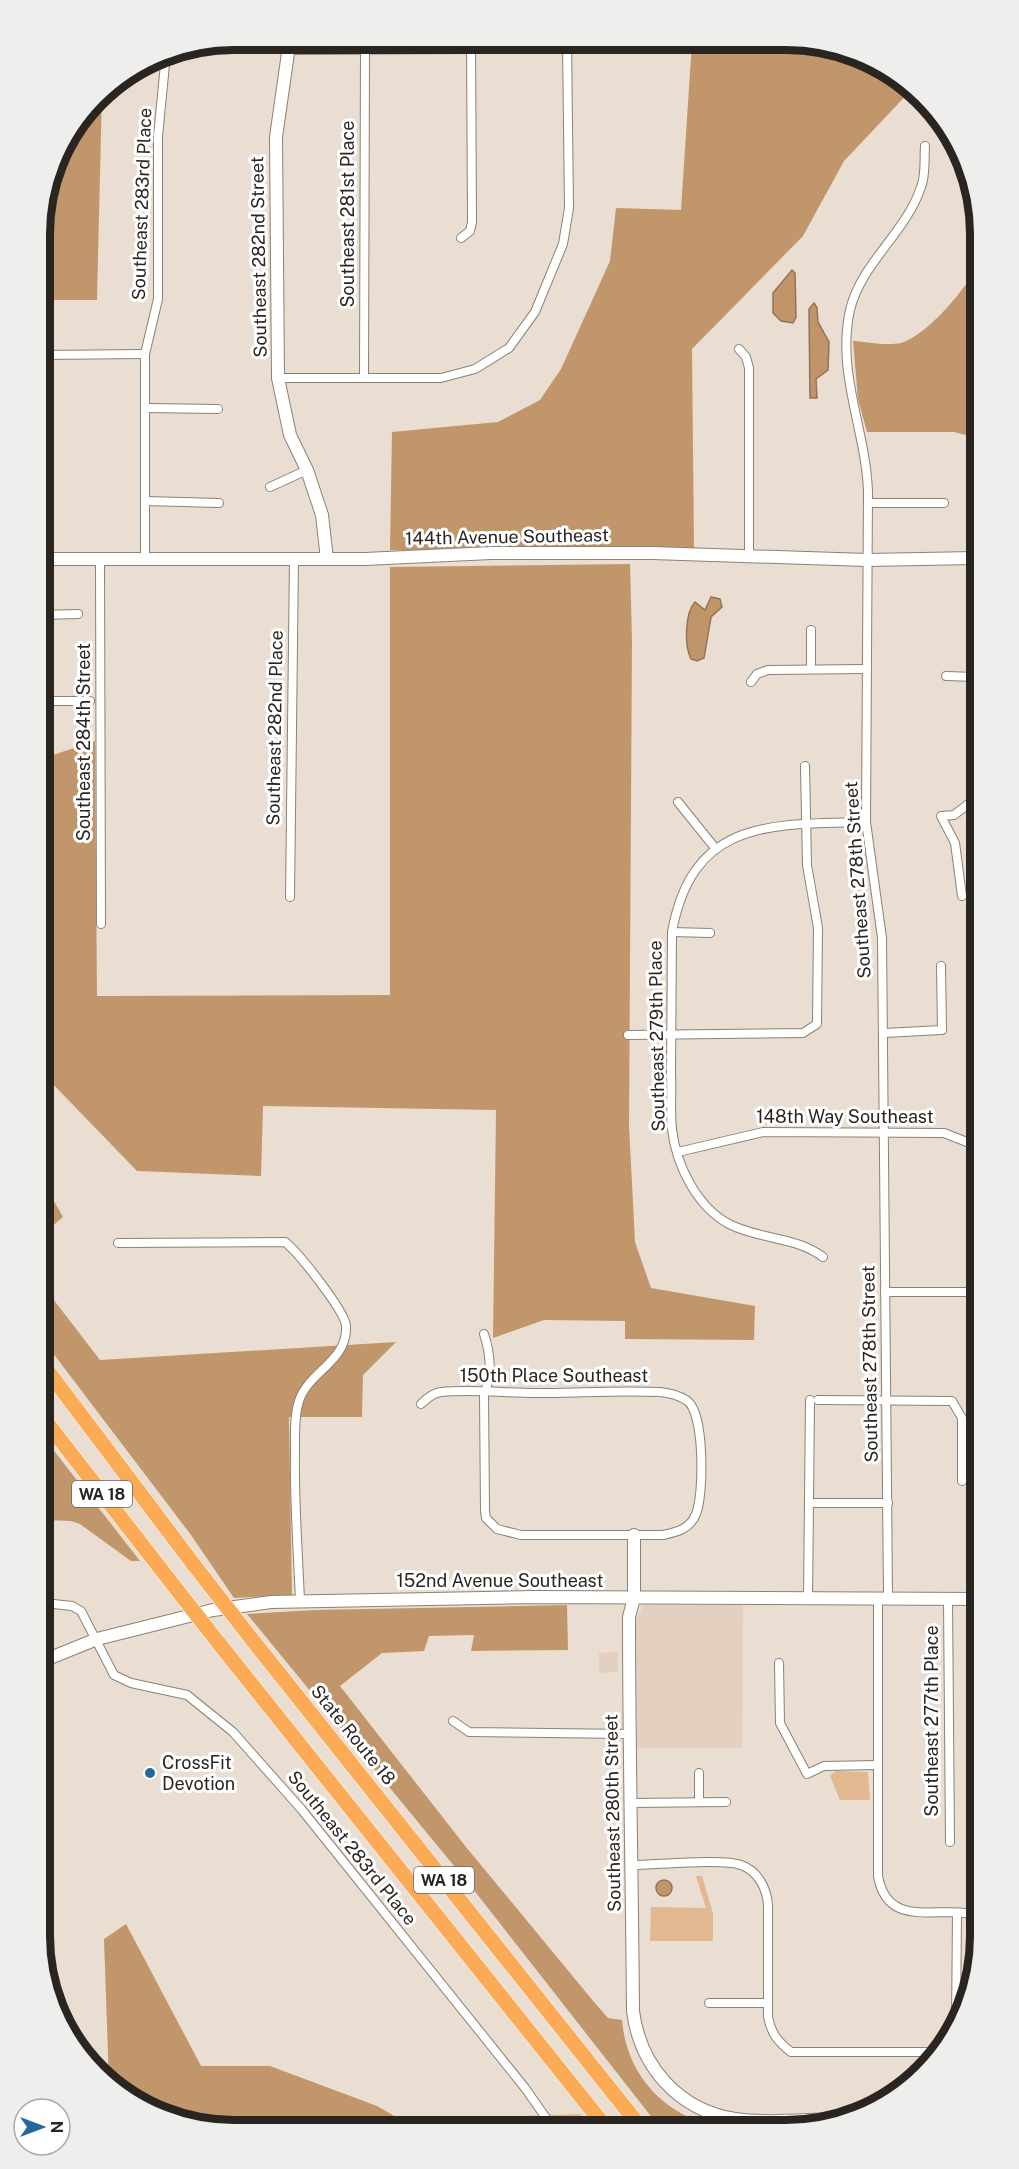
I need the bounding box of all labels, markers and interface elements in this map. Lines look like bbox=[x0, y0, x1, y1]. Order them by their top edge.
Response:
street label: Southeast 283rd Place bbox=[128, 107, 155, 301]
street label: Southeast 281st Place bbox=[337, 121, 358, 307]
street label: Southeast 282nd Street bbox=[246, 156, 271, 358]
street label: 144th Avenue Southeast bbox=[405, 524, 609, 549]
street label: Southeast 282nd Place bbox=[262, 630, 287, 826]
street label: Southeast 284th Street bbox=[73, 643, 94, 841]
street label: Southeast 278th Street bbox=[840, 781, 875, 979]
street label: Southeast 279th Place bbox=[644, 940, 669, 1132]
street label: 148th Way Southeast bbox=[756, 1106, 934, 1127]
street label: Southeast 278th Street bbox=[857, 1265, 882, 1463]
street label: 150th Place Southeast bbox=[460, 1365, 648, 1386]
road number: WA 18 bbox=[72, 1481, 132, 1507]
street label: 152nd Avenue Southeast bbox=[396, 1570, 604, 1591]
street label: Southeast 277th Place bbox=[921, 1625, 942, 1817]
street label: State Route 18 bbox=[307, 1681, 400, 1789]
street label: Southeast 280th Street bbox=[600, 1714, 625, 1912]
place label: CrossFit Devotion bbox=[162, 1752, 235, 1794]
marker: CrossFit Devotion bbox=[143, 1766, 157, 1780]
street label: Southeast 283rd Place bbox=[284, 1766, 421, 1929]
road number: WA 18 bbox=[414, 1867, 474, 1893]
north arrow bbox=[12, 2097, 72, 2157]
text: N bbox=[47, 2121, 66, 2133]

